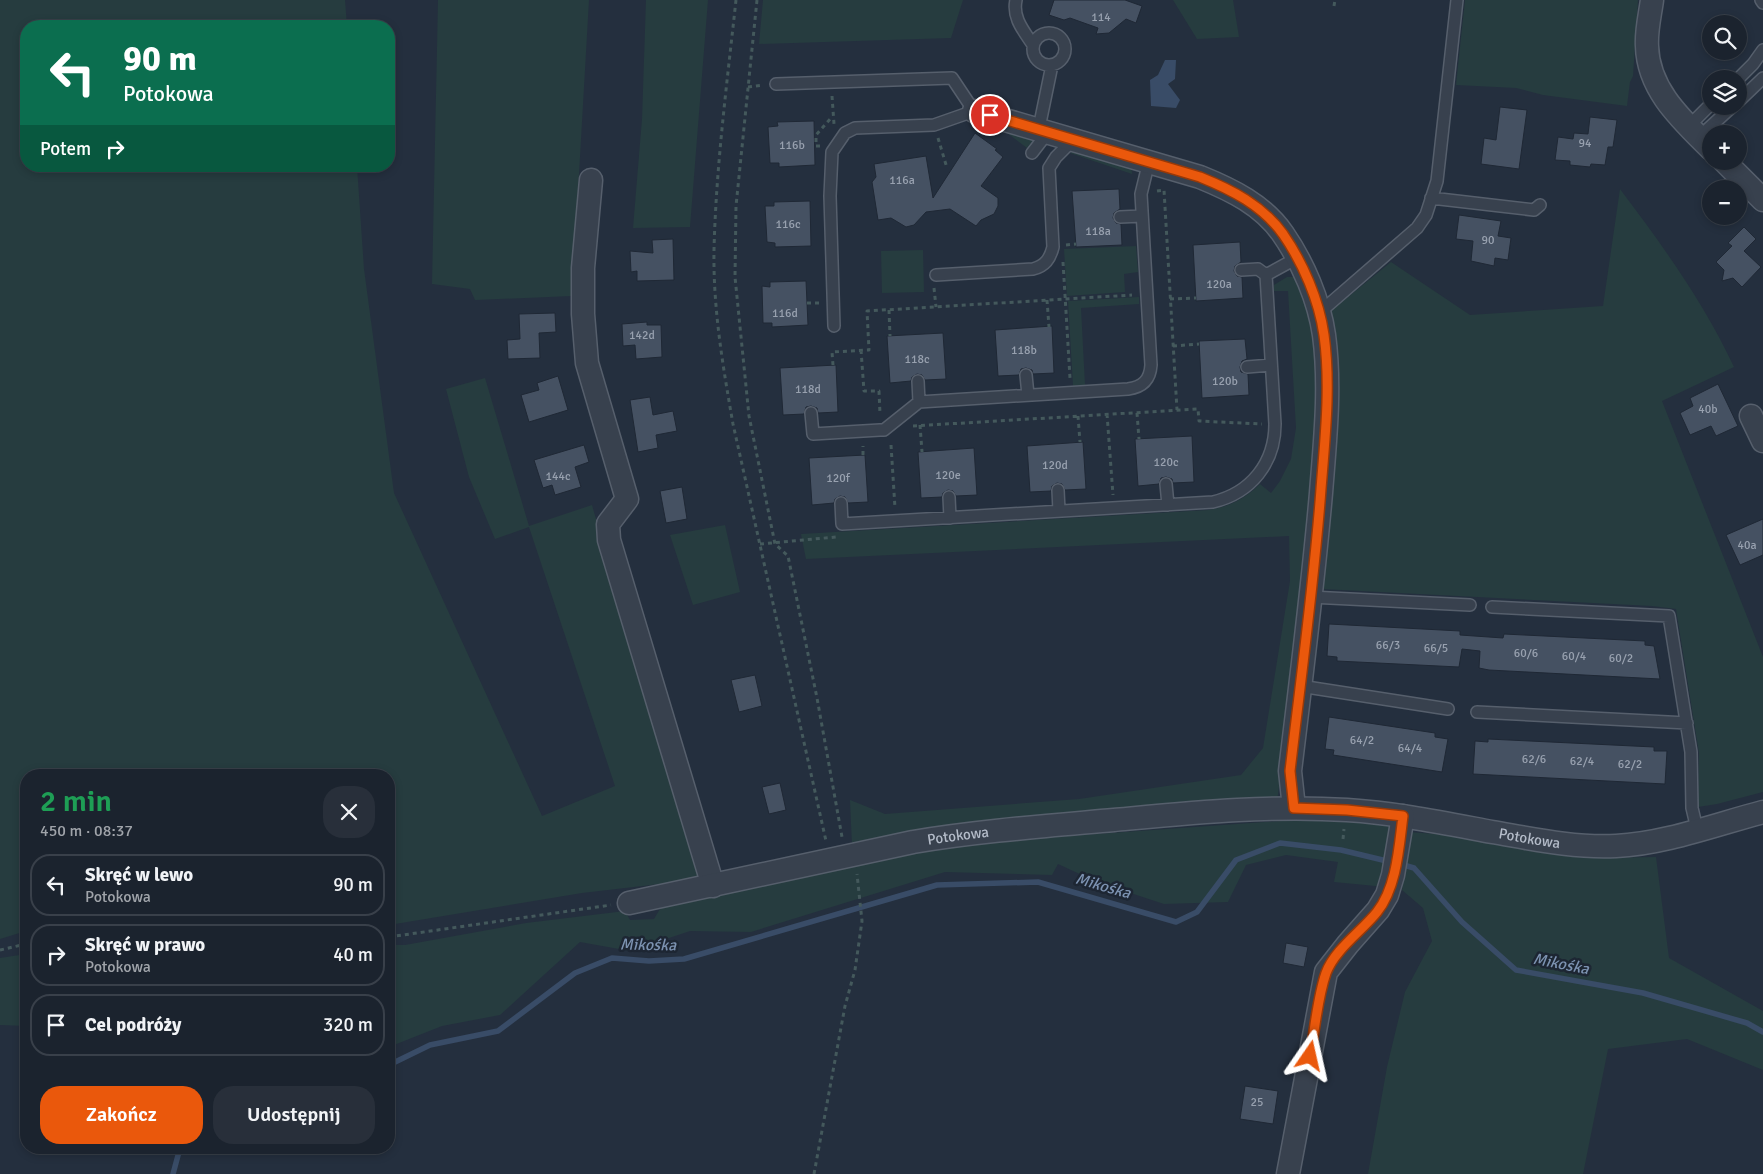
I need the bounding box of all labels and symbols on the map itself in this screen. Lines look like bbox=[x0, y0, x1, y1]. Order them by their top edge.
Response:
house number: 114 bbox=[1091, 10, 1111, 25]
pin bbox=[969, 94, 1011, 136]
house number: 94 bbox=[1579, 136, 1592, 151]
house number: 116b bbox=[779, 138, 805, 153]
house number: 116a bbox=[889, 173, 915, 188]
house number: 116c bbox=[775, 217, 801, 232]
house number: 118a bbox=[1085, 224, 1111, 239]
house number: 90 bbox=[1482, 233, 1494, 248]
house number: 120a bbox=[1206, 277, 1232, 292]
house number: 116d bbox=[772, 306, 798, 321]
house number: 142d bbox=[629, 328, 655, 343]
house number: 118b bbox=[1011, 343, 1037, 358]
house number: 118c bbox=[904, 352, 930, 367]
house number: 120b bbox=[1212, 374, 1238, 389]
house number: 118d bbox=[795, 382, 821, 397]
house number: 40b bbox=[1698, 402, 1718, 417]
house number: 120c bbox=[1153, 455, 1179, 470]
house number: 120d bbox=[1042, 458, 1068, 473]
house number: 120e bbox=[935, 468, 961, 483]
house number: 144c bbox=[545, 469, 571, 484]
house number: 120f bbox=[826, 471, 851, 486]
house number: 40a bbox=[1737, 538, 1757, 553]
house number: 66/3 bbox=[1376, 638, 1400, 653]
house number: 66/5 bbox=[1424, 641, 1448, 656]
house number: 60/6 bbox=[1514, 646, 1538, 661]
house number: 60/4 bbox=[1562, 649, 1587, 664]
house number: 60/2 bbox=[1609, 651, 1633, 666]
house number: 64/2 bbox=[1350, 733, 1374, 748]
house number: 64/4 bbox=[1398, 741, 1423, 756]
house number: 62/6 bbox=[1522, 752, 1546, 767]
house number: 62/4 bbox=[1570, 754, 1595, 769]
house number: 62/2 bbox=[1618, 757, 1642, 772]
street label: Potokowa bbox=[926, 823, 990, 849]
street label: Potokowa bbox=[1497, 824, 1561, 852]
water label: Mikośka bbox=[1073, 869, 1134, 904]
water label: Mikośka bbox=[620, 935, 677, 956]
water label: Mikośka bbox=[1531, 949, 1591, 979]
position arrow bbox=[1283, 1029, 1335, 1081]
house number: 25 bbox=[1251, 1095, 1263, 1110]

